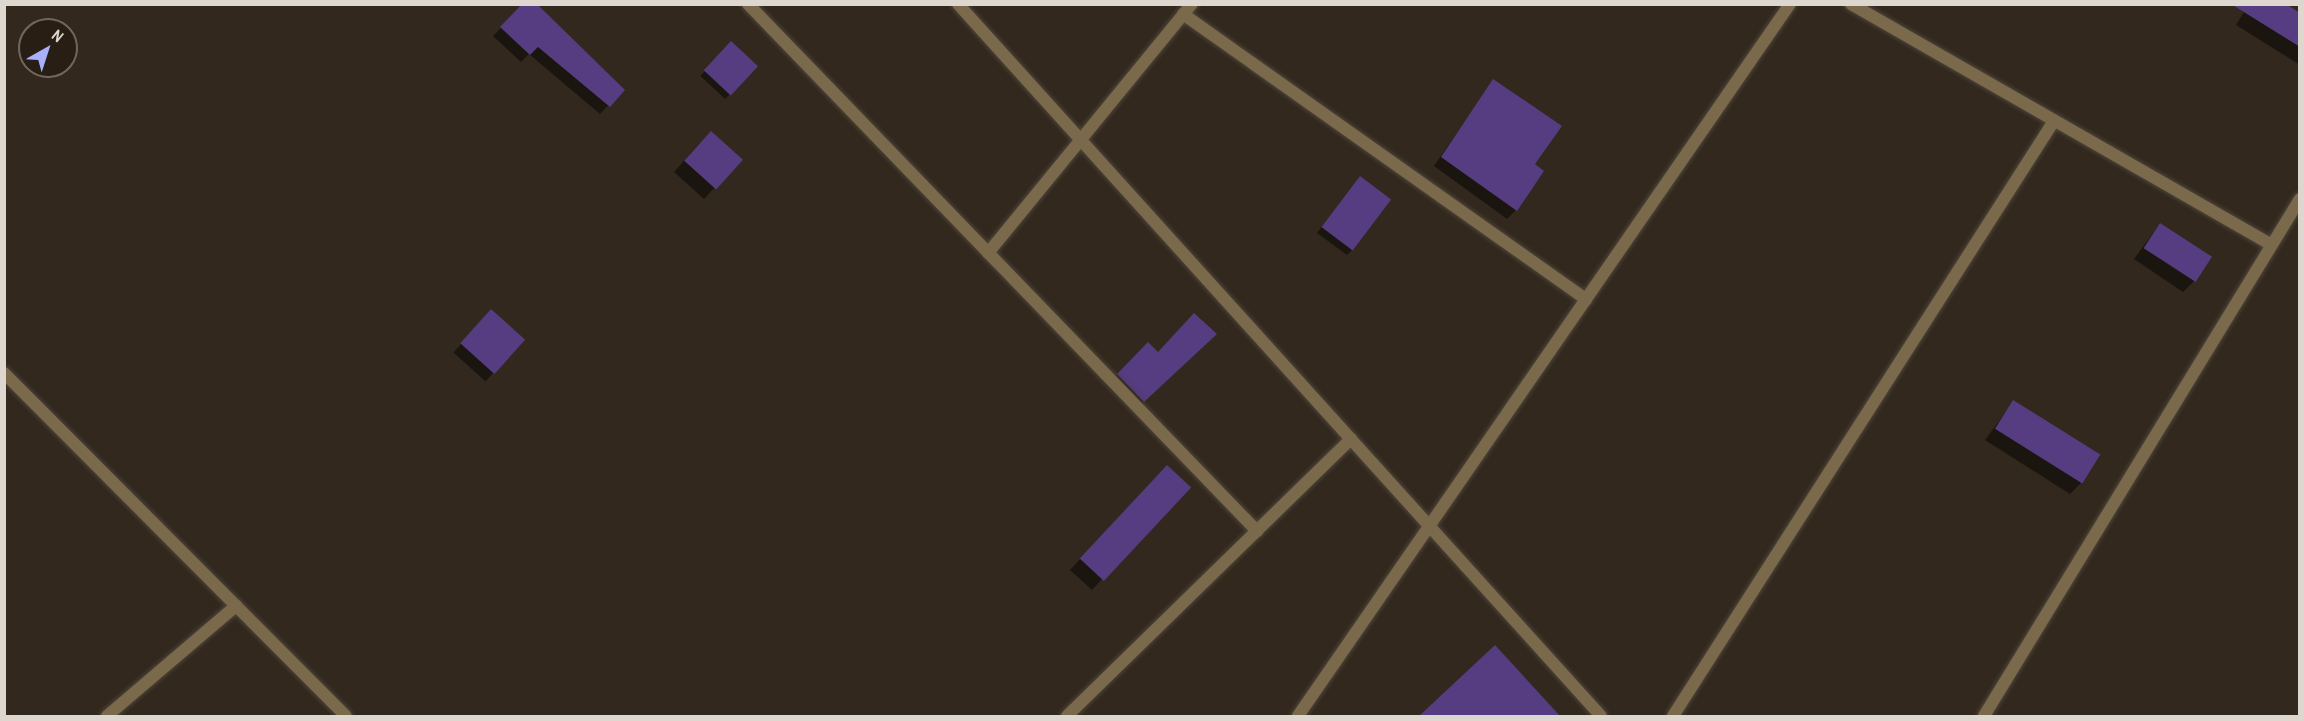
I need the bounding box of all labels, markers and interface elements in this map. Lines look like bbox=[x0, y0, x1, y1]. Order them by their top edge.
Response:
north arrow bbox=[18, 18, 78, 78]
text: N bbox=[47, 24, 69, 47]

